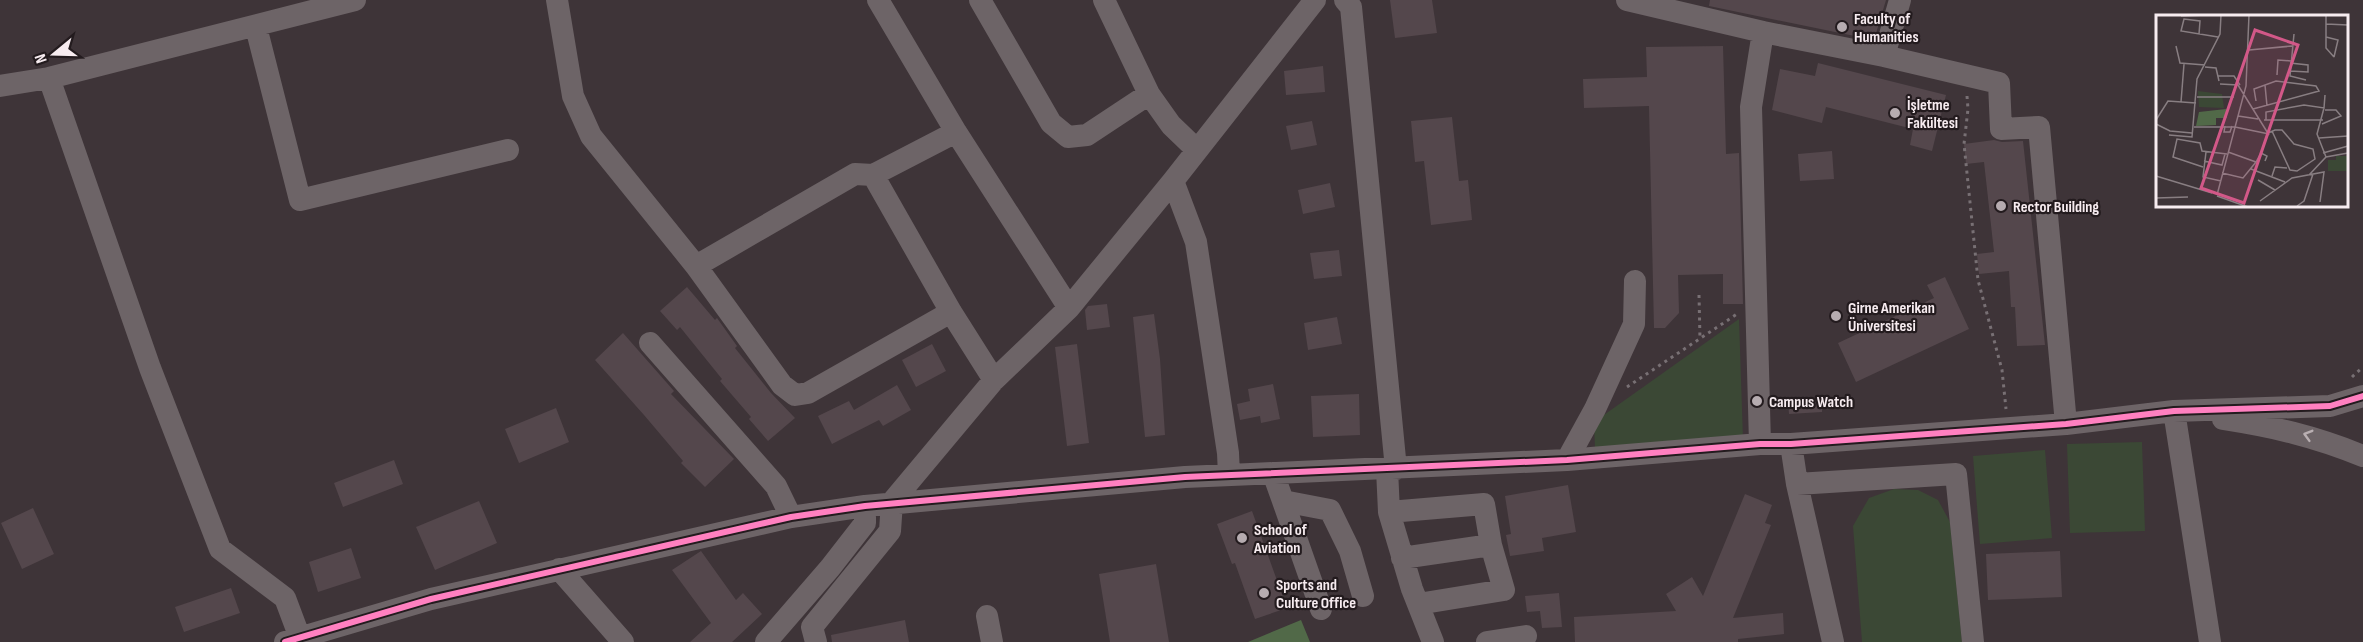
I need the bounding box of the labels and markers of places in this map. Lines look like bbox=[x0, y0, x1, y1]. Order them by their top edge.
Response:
place label: Faculty of Humanities bbox=[1854, 10, 1919, 47]
marker: Faculty of Humanities bbox=[1835, 20, 1849, 34]
place label: İşletme Fakültesi bbox=[1907, 96, 1958, 133]
marker: İşletme Fakültesi bbox=[1888, 106, 1902, 120]
place label: Rector Building bbox=[2013, 198, 2099, 217]
marker: Rector Building bbox=[1994, 199, 2008, 213]
place label: Girne Amerikan Üniversitesi bbox=[1848, 299, 1935, 336]
marker: Girne Amerikan Üniversitesi bbox=[1829, 309, 1843, 323]
place label: Campus Watch bbox=[1769, 393, 1853, 412]
marker: Campus Watch bbox=[1750, 394, 1764, 408]
place label: School of Aviation bbox=[1253, 521, 1308, 558]
marker: School of Aviation bbox=[1235, 531, 1249, 545]
place label: Sports and Culture Office bbox=[1276, 576, 1356, 613]
marker: Sports and Culture Office bbox=[1257, 586, 1271, 600]

